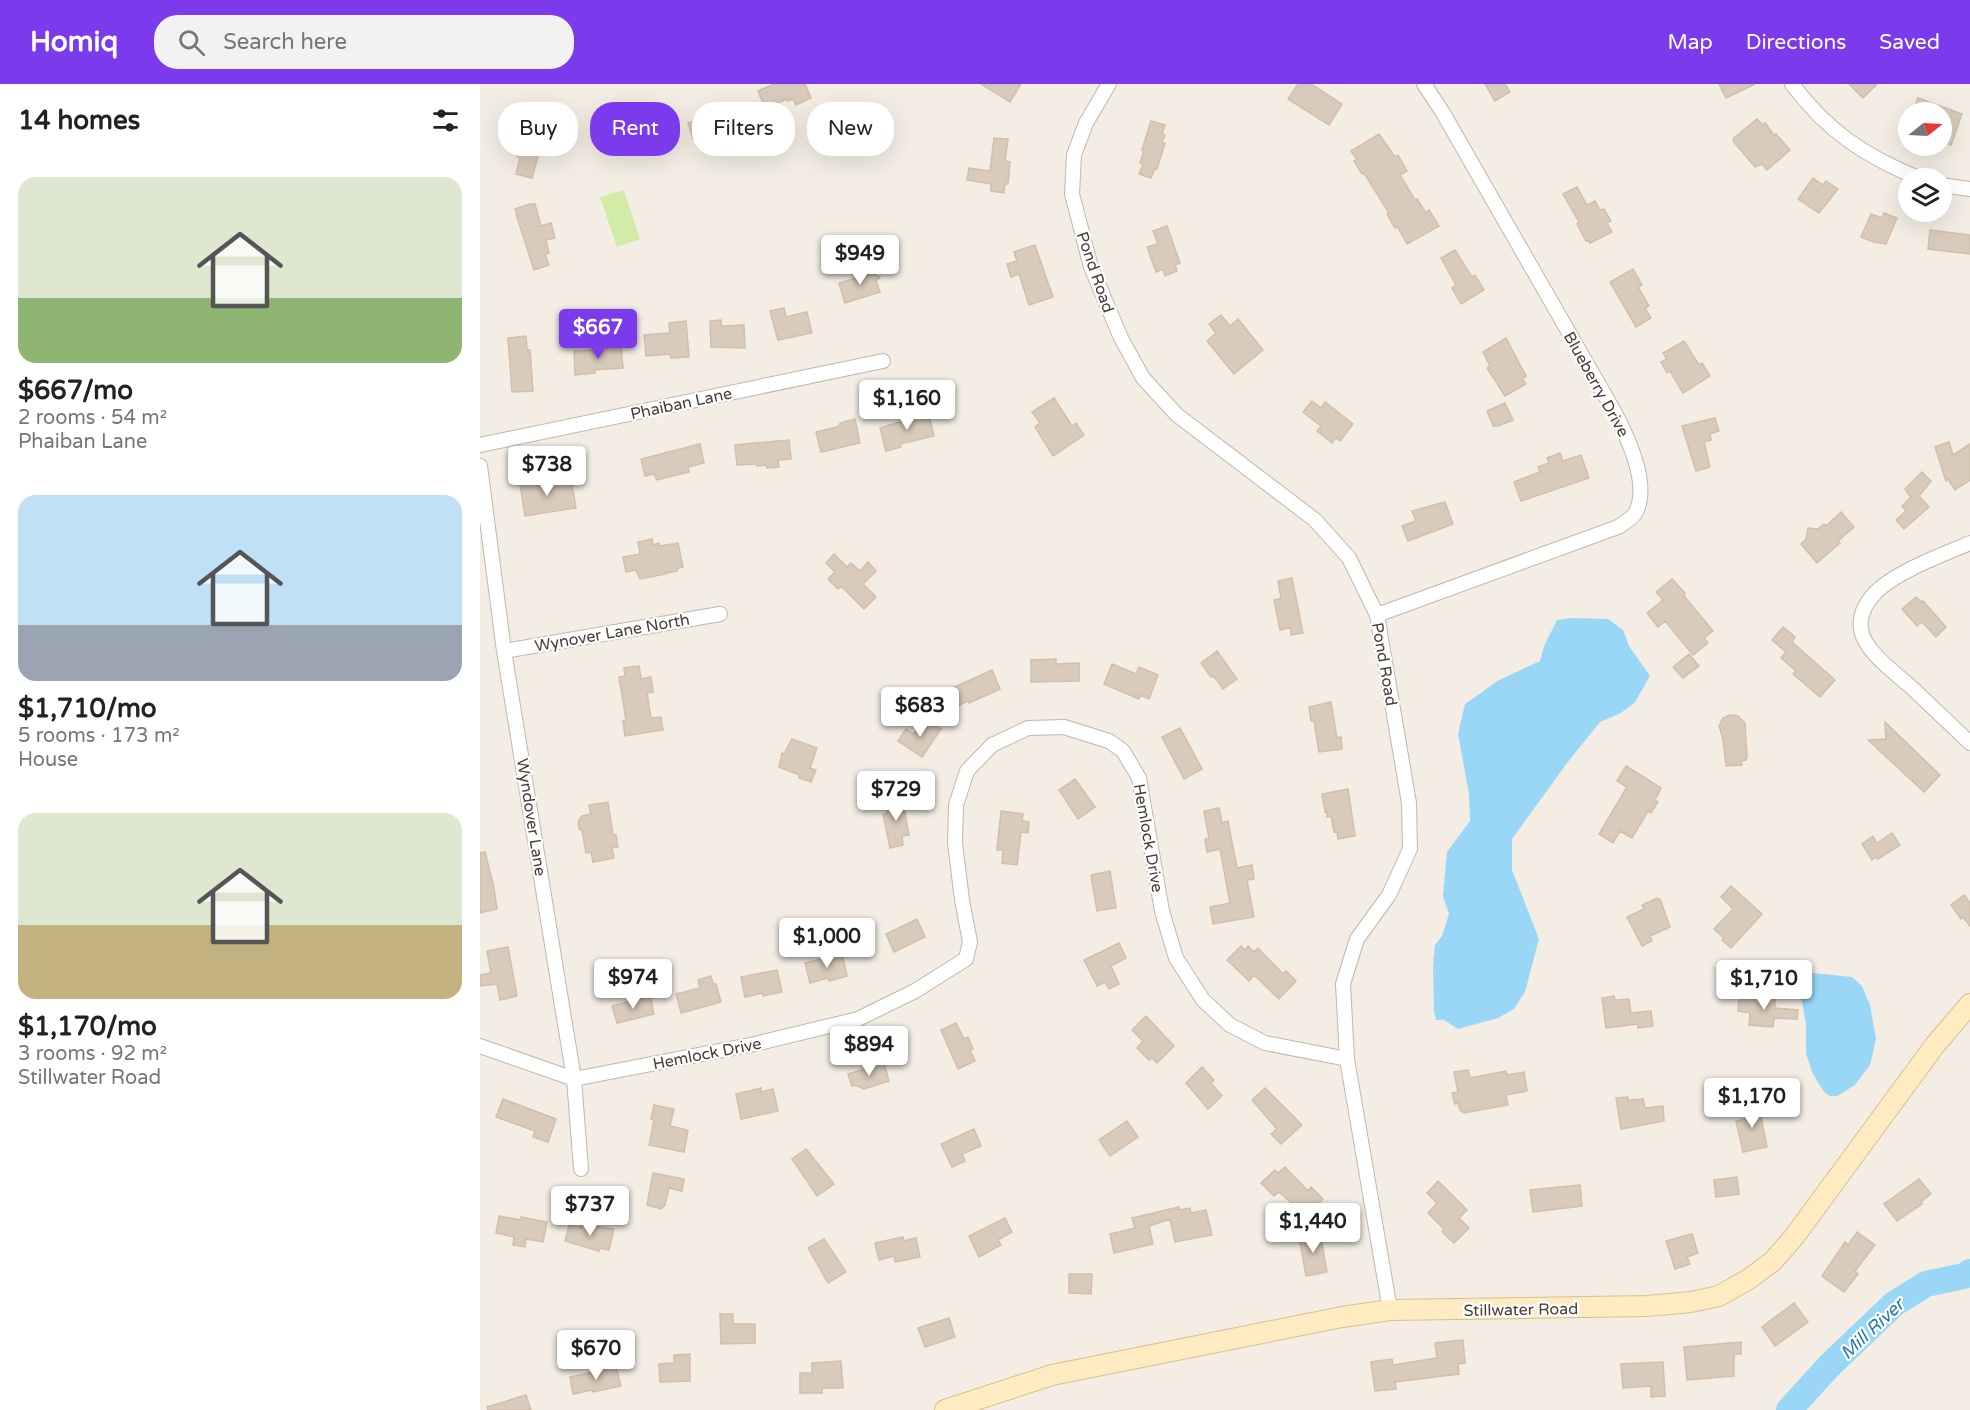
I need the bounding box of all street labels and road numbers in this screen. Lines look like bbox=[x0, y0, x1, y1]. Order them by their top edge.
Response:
street label: Pond Road bbox=[1072, 229, 1118, 316]
street label: Blueberry Drive bbox=[1559, 328, 1633, 441]
street label: Phaiban Lane bbox=[629, 383, 734, 425]
street label: Wynover Lane North bbox=[533, 609, 691, 656]
street label: Pond Road bbox=[1367, 621, 1401, 708]
street label: Wyndover Lane bbox=[512, 757, 550, 877]
street label: Hemlock Drive bbox=[1129, 782, 1167, 894]
street label: Hemlock Drive bbox=[651, 1034, 763, 1074]
street label: Stillwater Road bbox=[1464, 1299, 1578, 1321]

